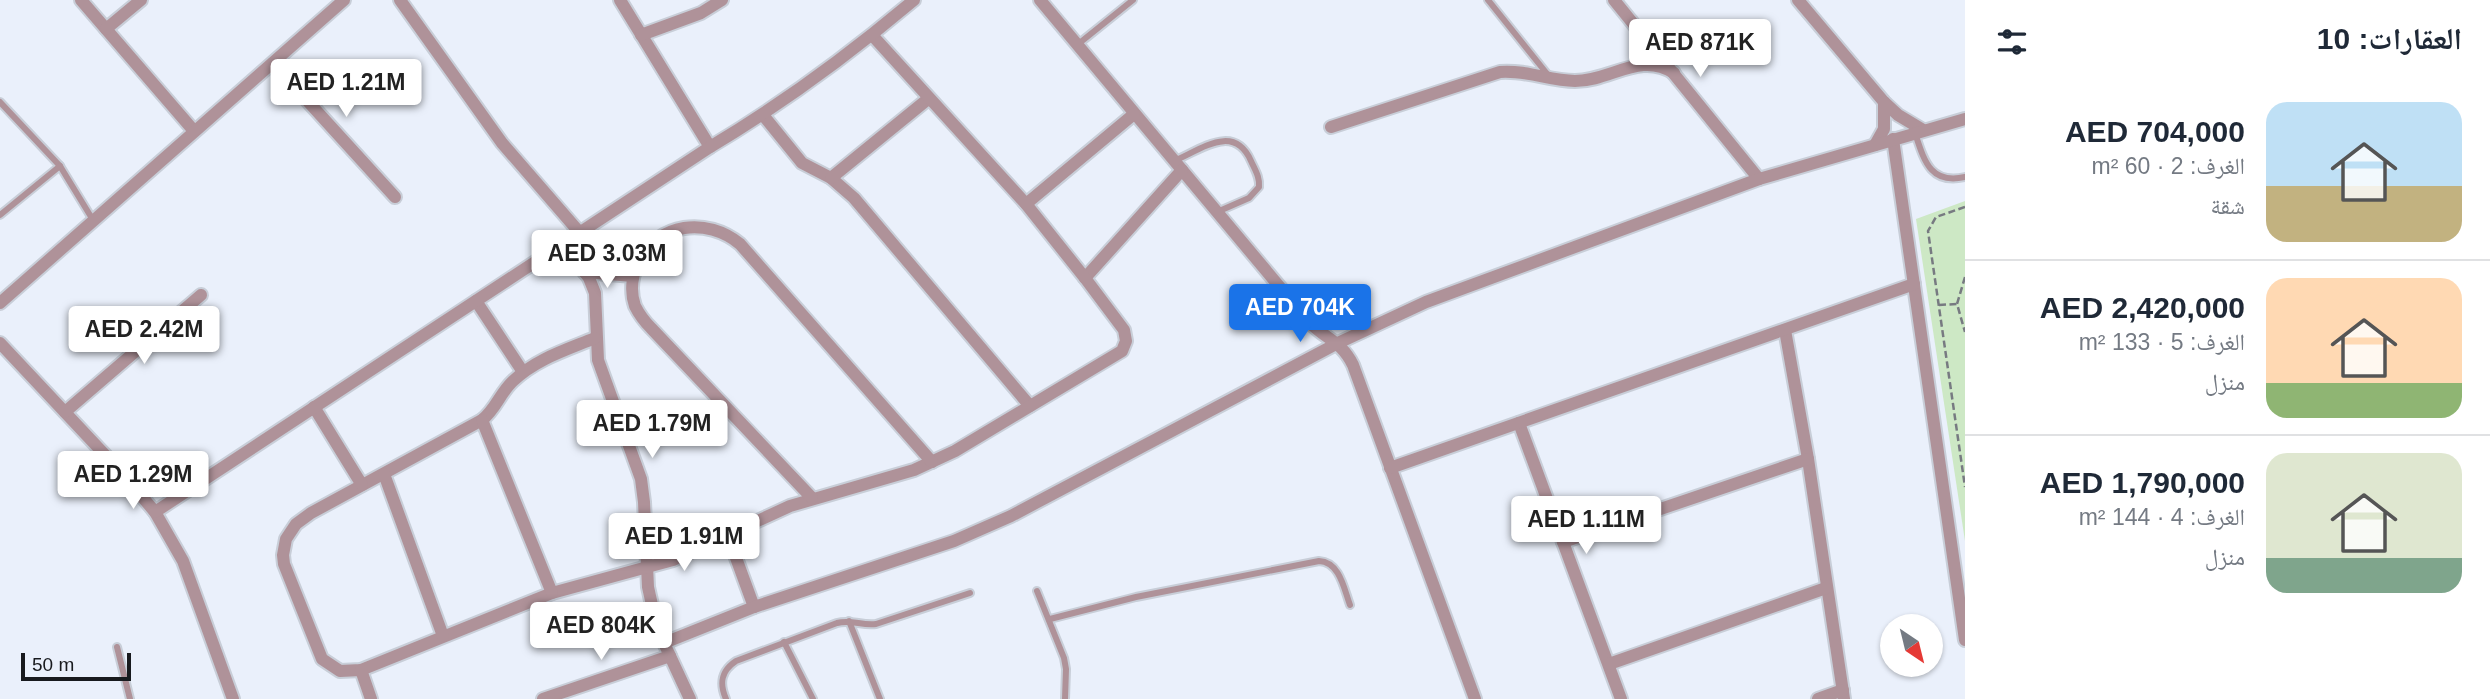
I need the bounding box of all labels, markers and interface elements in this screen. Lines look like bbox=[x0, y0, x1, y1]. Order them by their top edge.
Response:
pin: AED 871K bbox=[1628, 20, 1772, 79]
text: العقارات: 10 bbox=[2317, 22, 2462, 55]
icon: filters bbox=[1993, 23, 2031, 61]
text: AED 871K bbox=[1645, 29, 1755, 55]
pin: AED 1.21M bbox=[266, 60, 426, 119]
text: AED 1.21M bbox=[287, 69, 405, 95]
text: AED 704,000 bbox=[2065, 115, 2245, 148]
icon: home bbox=[2322, 130, 2406, 214]
text: الغرف: 2 · 60 m² bbox=[2091, 153, 2245, 179]
text: شقة bbox=[2211, 193, 2245, 219]
pin: AED 3.03M bbox=[527, 230, 687, 290]
text: AED 3.03M bbox=[548, 240, 666, 266]
pin: AED 704K bbox=[1228, 284, 1372, 344]
text: AED 2,420,000 bbox=[2040, 291, 2245, 324]
text: AED 704K bbox=[1245, 294, 1355, 320]
pin: AED 2.42M bbox=[64, 306, 224, 366]
icon: home bbox=[2322, 306, 2406, 390]
text: AED 2.42M bbox=[85, 316, 203, 342]
text: الغرف: 5 · 133 m² bbox=[2079, 329, 2245, 355]
text: منزل bbox=[2205, 369, 2245, 395]
pin: AED 1.79M bbox=[572, 400, 732, 460]
text: AED 1.79M bbox=[593, 410, 711, 436]
pin: AED 1.29M bbox=[53, 452, 213, 511]
text: AED 1.29M bbox=[74, 461, 192, 487]
text: AED 1,790,000 bbox=[2040, 466, 2245, 499]
icon: home bbox=[2322, 481, 2406, 565]
pin: AED 1.11M bbox=[1506, 496, 1666, 556]
text: الغرف: 4 · 144 m² bbox=[2079, 504, 2245, 530]
text: AED 1.11M bbox=[1527, 506, 1645, 532]
pin: AED 1.91M bbox=[604, 514, 764, 573]
text: AED 1.91M bbox=[625, 523, 743, 549]
text: منزل bbox=[2205, 544, 2245, 570]
pin: AED 804K bbox=[529, 602, 673, 662]
text: AED 804K bbox=[546, 612, 656, 638]
north arrow bbox=[1880, 614, 1942, 677]
map controls bbox=[1880, 614, 1943, 677]
scale bar bbox=[21, 650, 131, 682]
text: 50 m bbox=[32, 654, 74, 675]

